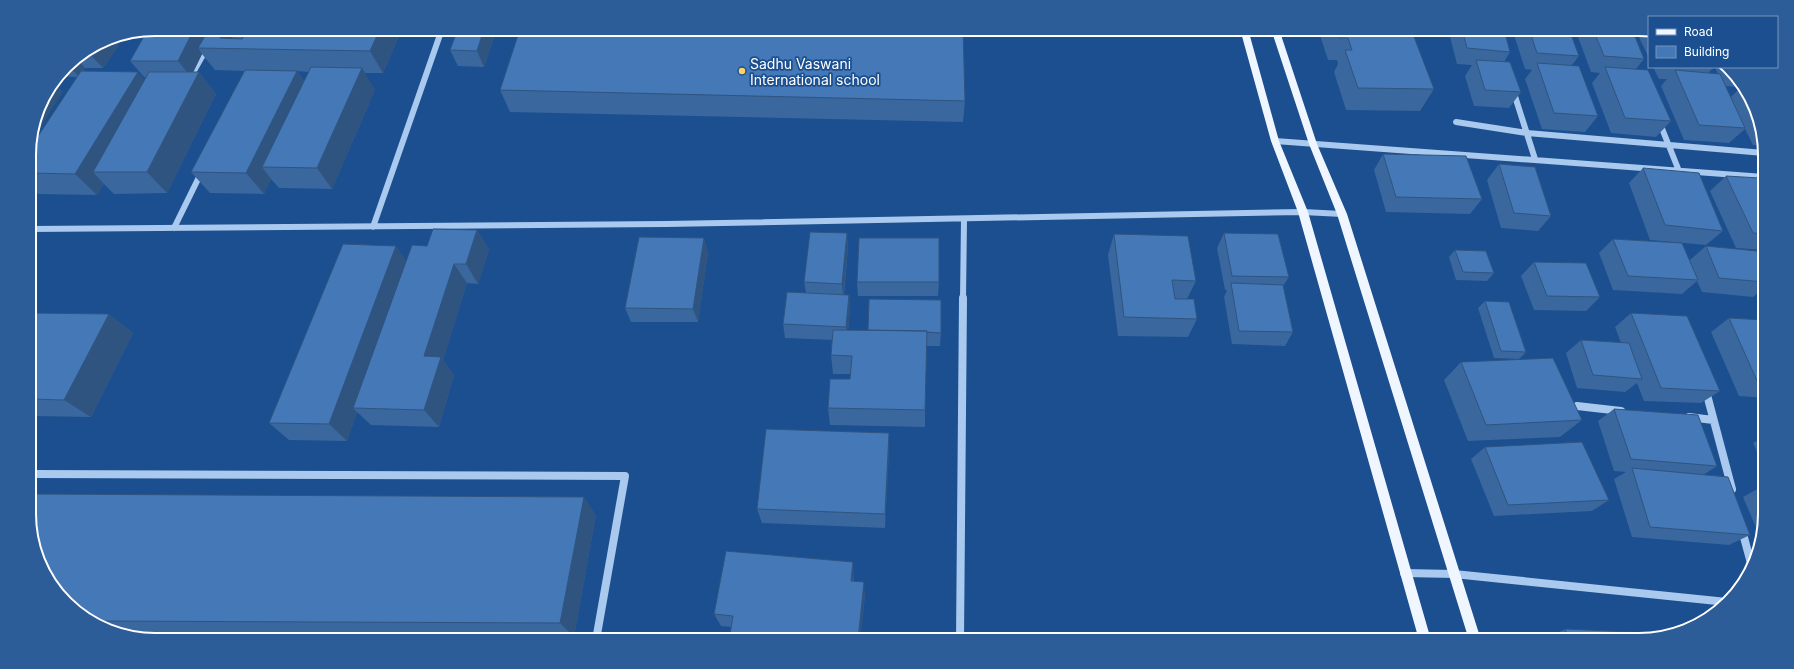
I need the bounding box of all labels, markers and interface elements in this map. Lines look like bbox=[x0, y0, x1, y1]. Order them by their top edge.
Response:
legend bbox=[1648, 16, 1778, 68]
text: Road bbox=[1684, 24, 1713, 39]
text: Building bbox=[1684, 44, 1729, 59]
place label: Sadhu Vaswani International school bbox=[750, 55, 880, 88]
marker: Sadhu Vaswani International school bbox=[737, 66, 747, 76]

